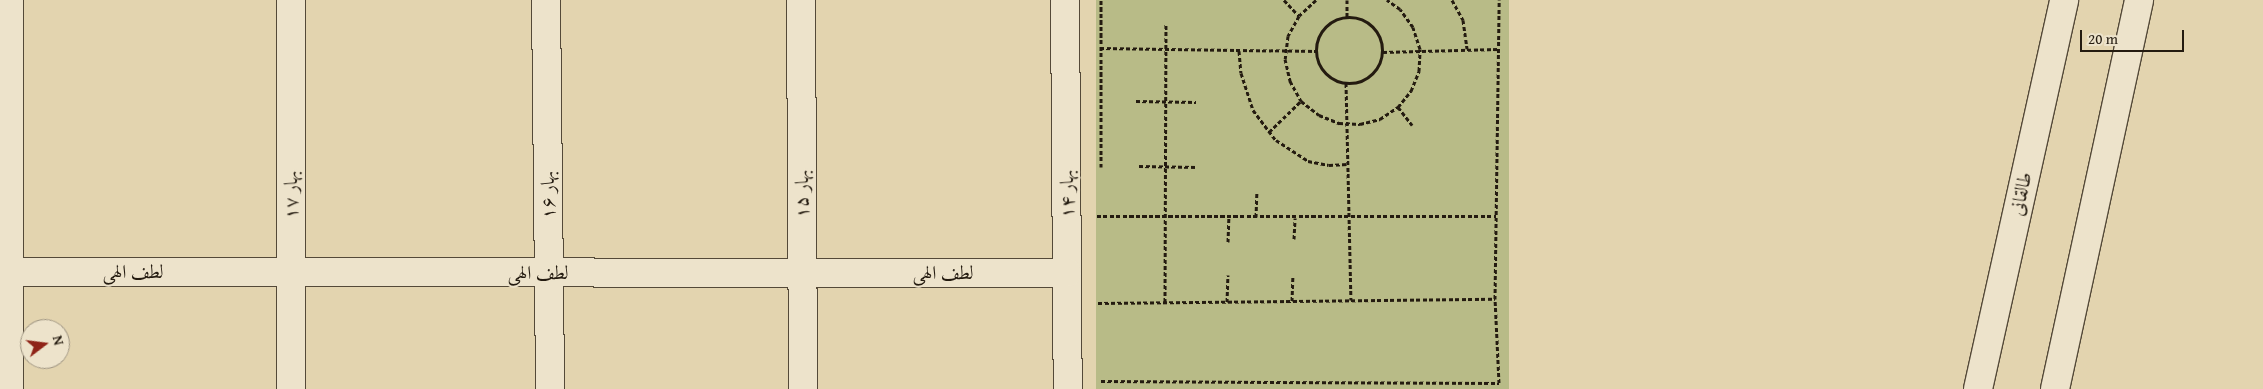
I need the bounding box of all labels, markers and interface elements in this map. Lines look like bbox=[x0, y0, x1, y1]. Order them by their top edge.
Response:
scale bar bbox=[2083, 20, 2187, 52]
text: 20 m bbox=[2088, 28, 2118, 49]
street label: بهار ۱۵ bbox=[791, 170, 813, 218]
street label: بهار ۱۴ bbox=[1056, 170, 1078, 218]
street label: طالقانی bbox=[2005, 170, 2037, 218]
street label: بهار ۱۷ bbox=[280, 171, 302, 219]
street label: بهار ۱۶ bbox=[536, 171, 560, 219]
street label: لطف الهی bbox=[102, 261, 164, 283]
street label: لطف الهی bbox=[507, 262, 569, 284]
street label: لطف الهی bbox=[912, 262, 974, 284]
north arrow bbox=[20, 319, 70, 369]
text: N bbox=[48, 333, 69, 347]

